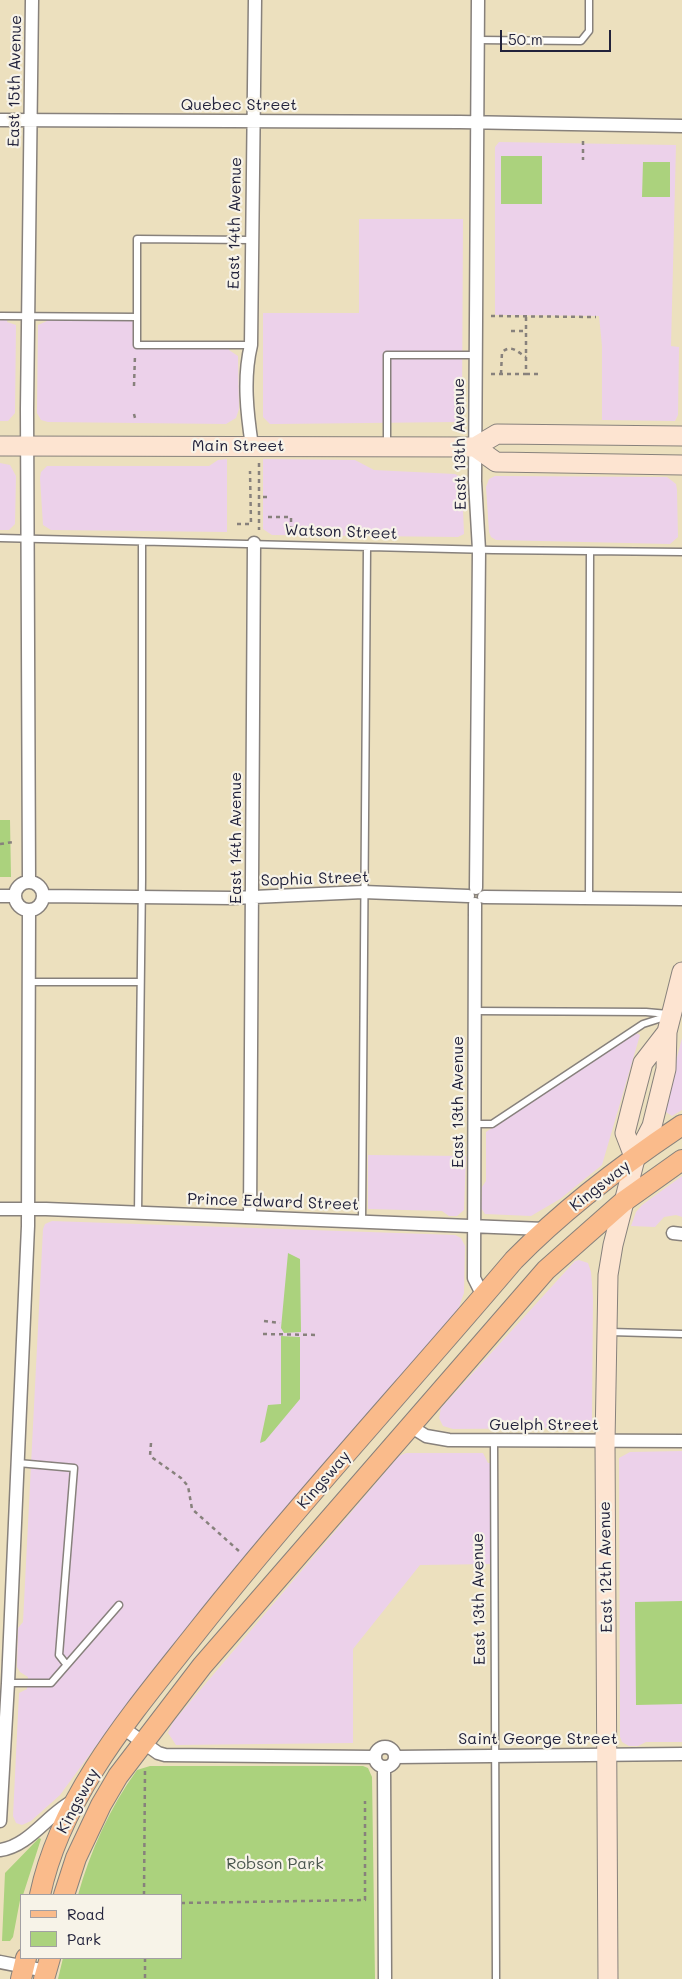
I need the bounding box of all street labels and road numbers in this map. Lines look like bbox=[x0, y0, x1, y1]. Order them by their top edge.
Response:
street label: East 15th Avenue bbox=[4, 15, 26, 147]
street label: Quebec Street bbox=[181, 95, 297, 115]
street label: East 14th Avenue bbox=[224, 157, 246, 289]
street label: East 13th Avenue bbox=[449, 378, 471, 510]
street label: Main Street bbox=[192, 436, 284, 456]
street label: Watson Street bbox=[284, 520, 398, 544]
street label: East 14th Avenue bbox=[226, 772, 246, 904]
street label: Sophia Street bbox=[261, 868, 369, 890]
street label: East 13th Avenue bbox=[448, 1036, 468, 1168]
street label: Kingsway bbox=[566, 1156, 634, 1216]
street label: Prince Edward Street bbox=[187, 1189, 359, 1215]
street label: Guelph Street bbox=[489, 1415, 599, 1435]
street label: Kingsway bbox=[293, 1447, 355, 1513]
street label: East 12th Avenue bbox=[595, 1501, 617, 1633]
street label: East 13th Avenue bbox=[468, 1533, 490, 1665]
street label: Saint George Street bbox=[458, 1729, 618, 1749]
street label: Kingsway bbox=[53, 1765, 103, 1837]

